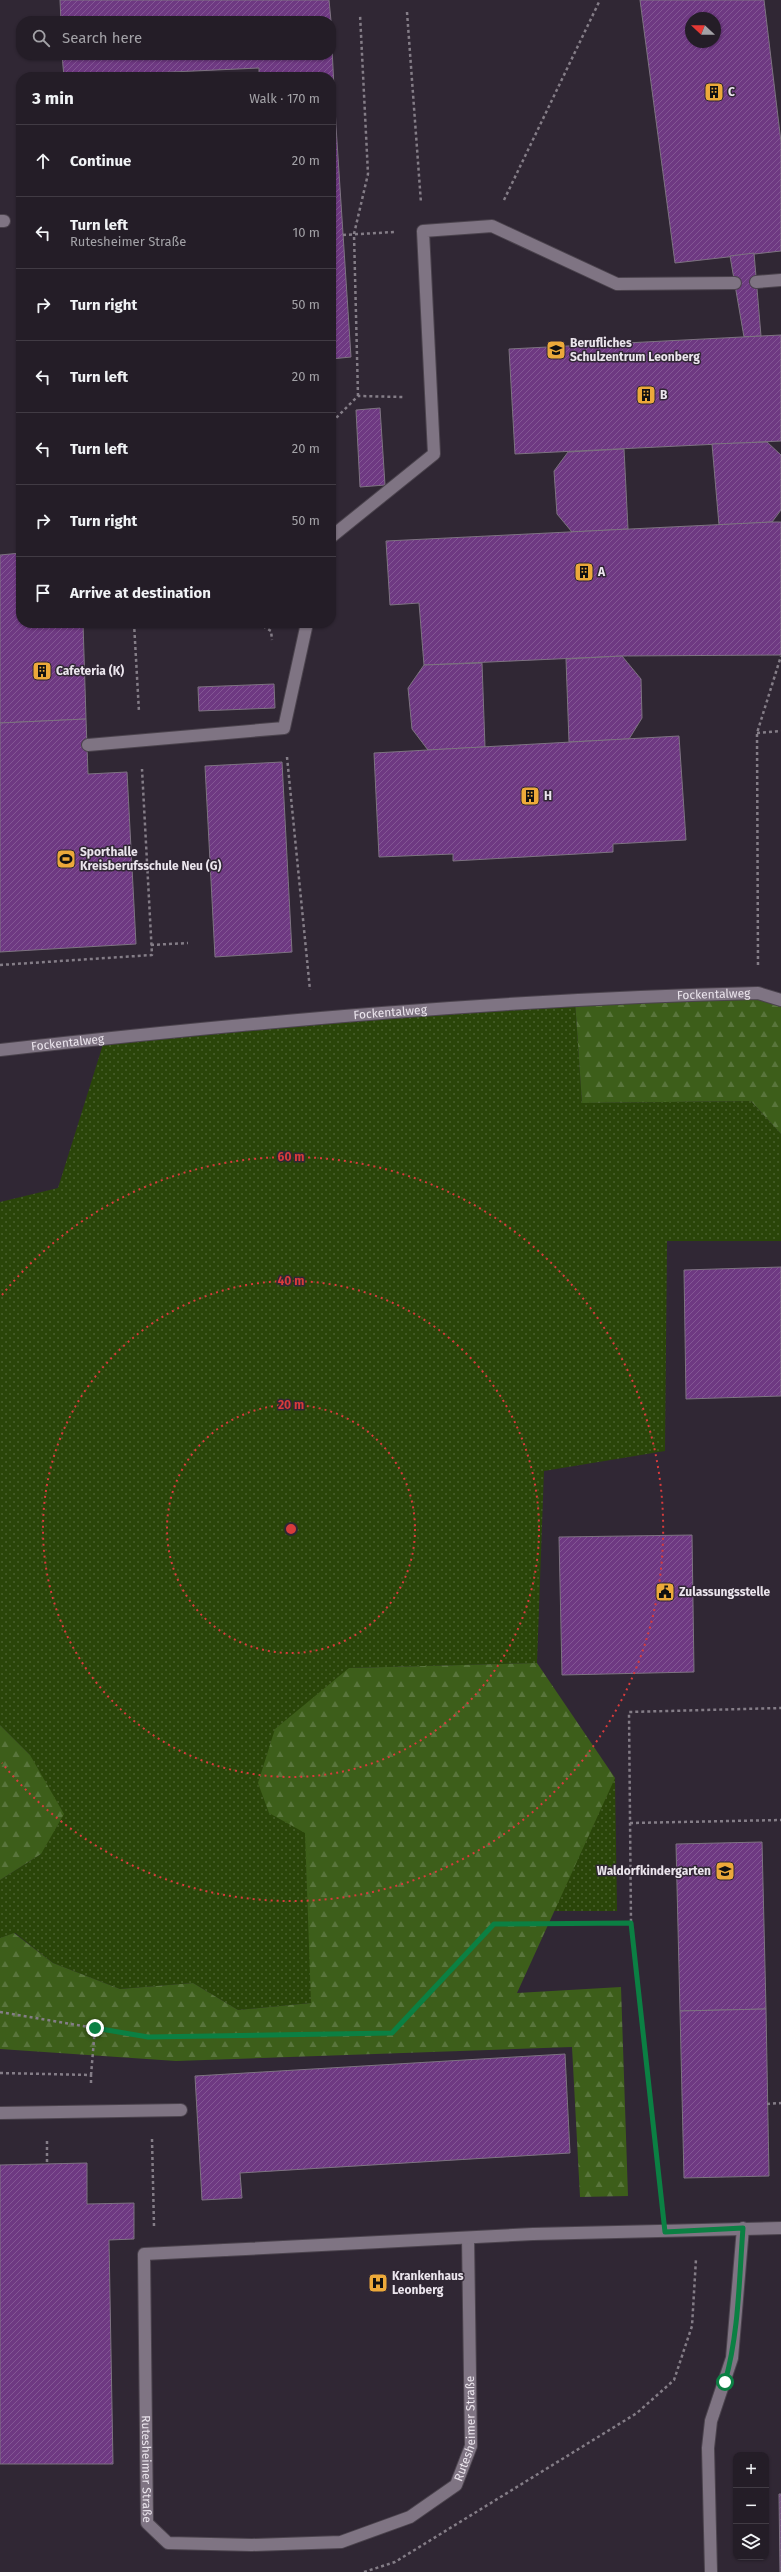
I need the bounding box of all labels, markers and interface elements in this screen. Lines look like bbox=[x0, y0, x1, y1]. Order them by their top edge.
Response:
north arrow bbox=[685, 12, 721, 48]
search box bbox=[16, 16, 336, 60]
icon: search bbox=[30, 27, 52, 49]
text: Search here bbox=[62, 29, 142, 47]
building icon: C bbox=[703, 81, 725, 103]
place label: C bbox=[728, 85, 735, 99]
text: 3 min bbox=[32, 88, 74, 109]
text: Walk · 170 m bbox=[249, 91, 320, 106]
icon: ahead bbox=[32, 150, 54, 172]
text: Continue bbox=[70, 152, 131, 170]
text: 20 m bbox=[292, 153, 320, 168]
text: Turn left bbox=[70, 216, 128, 234]
icon: left bbox=[32, 222, 54, 244]
text: 10 m bbox=[293, 225, 320, 240]
text: Rutesheimer Straße bbox=[70, 234, 186, 249]
icon: right bbox=[32, 294, 54, 316]
text: Turn right bbox=[70, 296, 137, 314]
text: 50 m bbox=[292, 297, 320, 312]
place label: Berufliches Schulzentrum Leonberg bbox=[570, 336, 700, 364]
school or university icon: Berufliches Schulzentrum Leonberg bbox=[545, 339, 567, 361]
icon: left bbox=[32, 366, 54, 388]
text: Turn left bbox=[70, 368, 128, 386]
text: 20 m bbox=[292, 369, 320, 384]
building icon: B bbox=[635, 384, 657, 406]
place label: B bbox=[660, 388, 668, 402]
icon: left bbox=[32, 438, 54, 460]
text: Turn left bbox=[70, 440, 128, 458]
text: 20 m bbox=[292, 441, 320, 456]
icon: right bbox=[32, 510, 54, 532]
text: Turn right bbox=[70, 512, 137, 530]
text: 50 m bbox=[292, 513, 320, 528]
building icon: A bbox=[573, 561, 595, 583]
place label: A bbox=[597, 565, 606, 579]
icon: arrive bbox=[32, 582, 54, 604]
text: Arrive at destination bbox=[70, 584, 211, 602]
building icon: Cafeteria (K) bbox=[31, 660, 53, 682]
place label: Cafeteria (K) bbox=[56, 664, 124, 678]
building icon: H bbox=[519, 785, 541, 807]
place label: H bbox=[544, 789, 552, 803]
place label: Sporthalle Kreisberufsschule Neu (G) bbox=[80, 845, 221, 873]
sports icon: Sporthalle Kreisberufsschule Neu (G) bbox=[55, 848, 77, 870]
street label: Fockentalweg bbox=[677, 986, 751, 1002]
street label: Fockentalweg bbox=[353, 1003, 428, 1022]
street label: Fockentalweg bbox=[30, 1032, 106, 1054]
text: 60 m bbox=[278, 1150, 304, 1164]
text: 40 m bbox=[278, 1274, 304, 1288]
text: 20 m bbox=[278, 1398, 304, 1412]
centre of rings bbox=[284, 1522, 298, 1536]
public building icon: Zulassungsstelle bbox=[654, 1581, 676, 1603]
place label: Zulassungsstelle bbox=[679, 1585, 771, 1599]
school or university icon: Waldorfkindergarten bbox=[714, 1860, 736, 1882]
place label: Waldorfkindergarten bbox=[597, 1864, 711, 1878]
route end bbox=[86, 2019, 104, 2037]
place label: Krankenhaus Leonberg bbox=[392, 2269, 464, 2297]
hospital icon: Krankenhaus Leonberg bbox=[367, 2272, 389, 2294]
route start bbox=[716, 2373, 734, 2391]
street label: Rutesheimer Straße bbox=[451, 2376, 478, 2483]
street label: Rutesheimer Straße bbox=[139, 2415, 154, 2523]
map controls bbox=[733, 2452, 769, 2560]
button: + bbox=[733, 2452, 769, 2488]
button: − bbox=[733, 2488, 769, 2524]
button: layers bbox=[733, 2524, 769, 2560]

